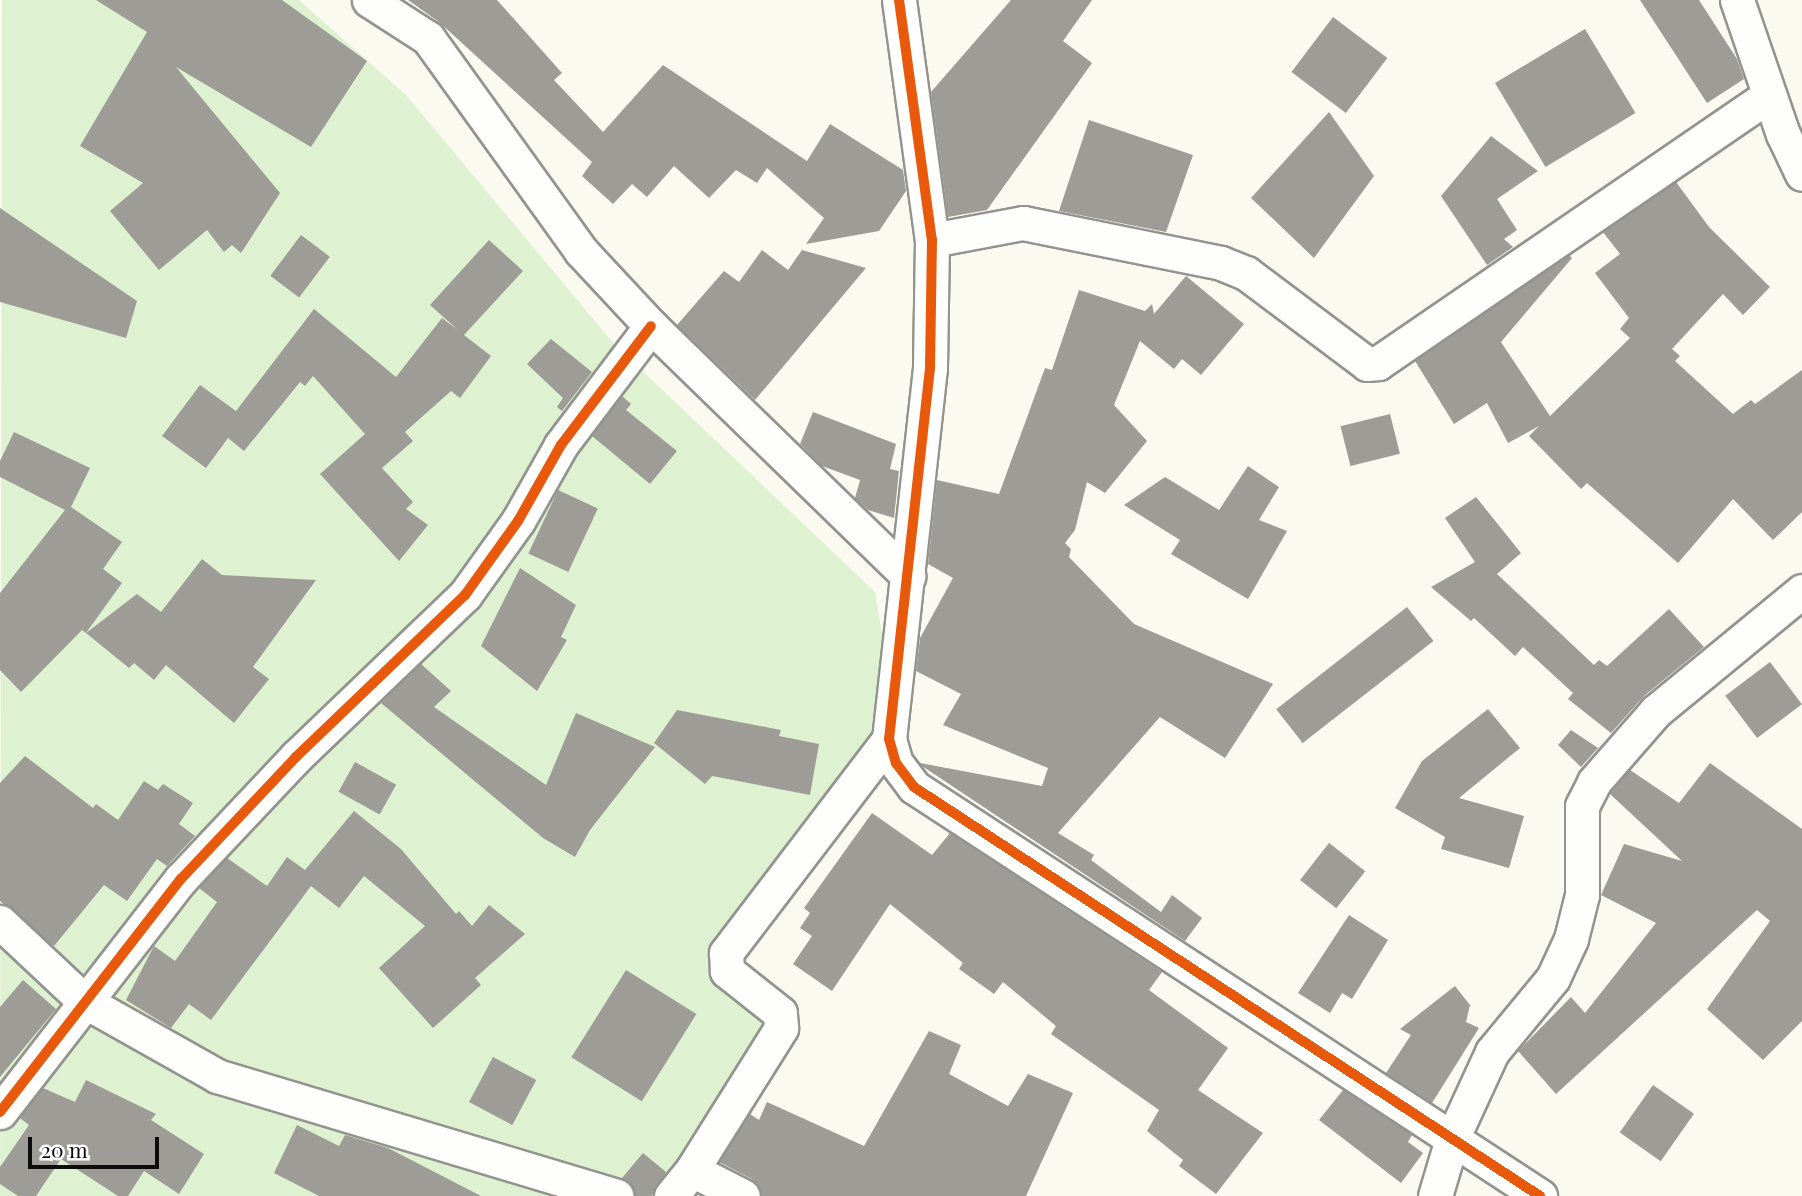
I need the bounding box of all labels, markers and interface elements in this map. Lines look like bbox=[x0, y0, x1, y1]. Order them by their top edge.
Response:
scale bar bbox=[32, 1122, 163, 1166]
text: 20 m bbox=[41, 1135, 88, 1163]

